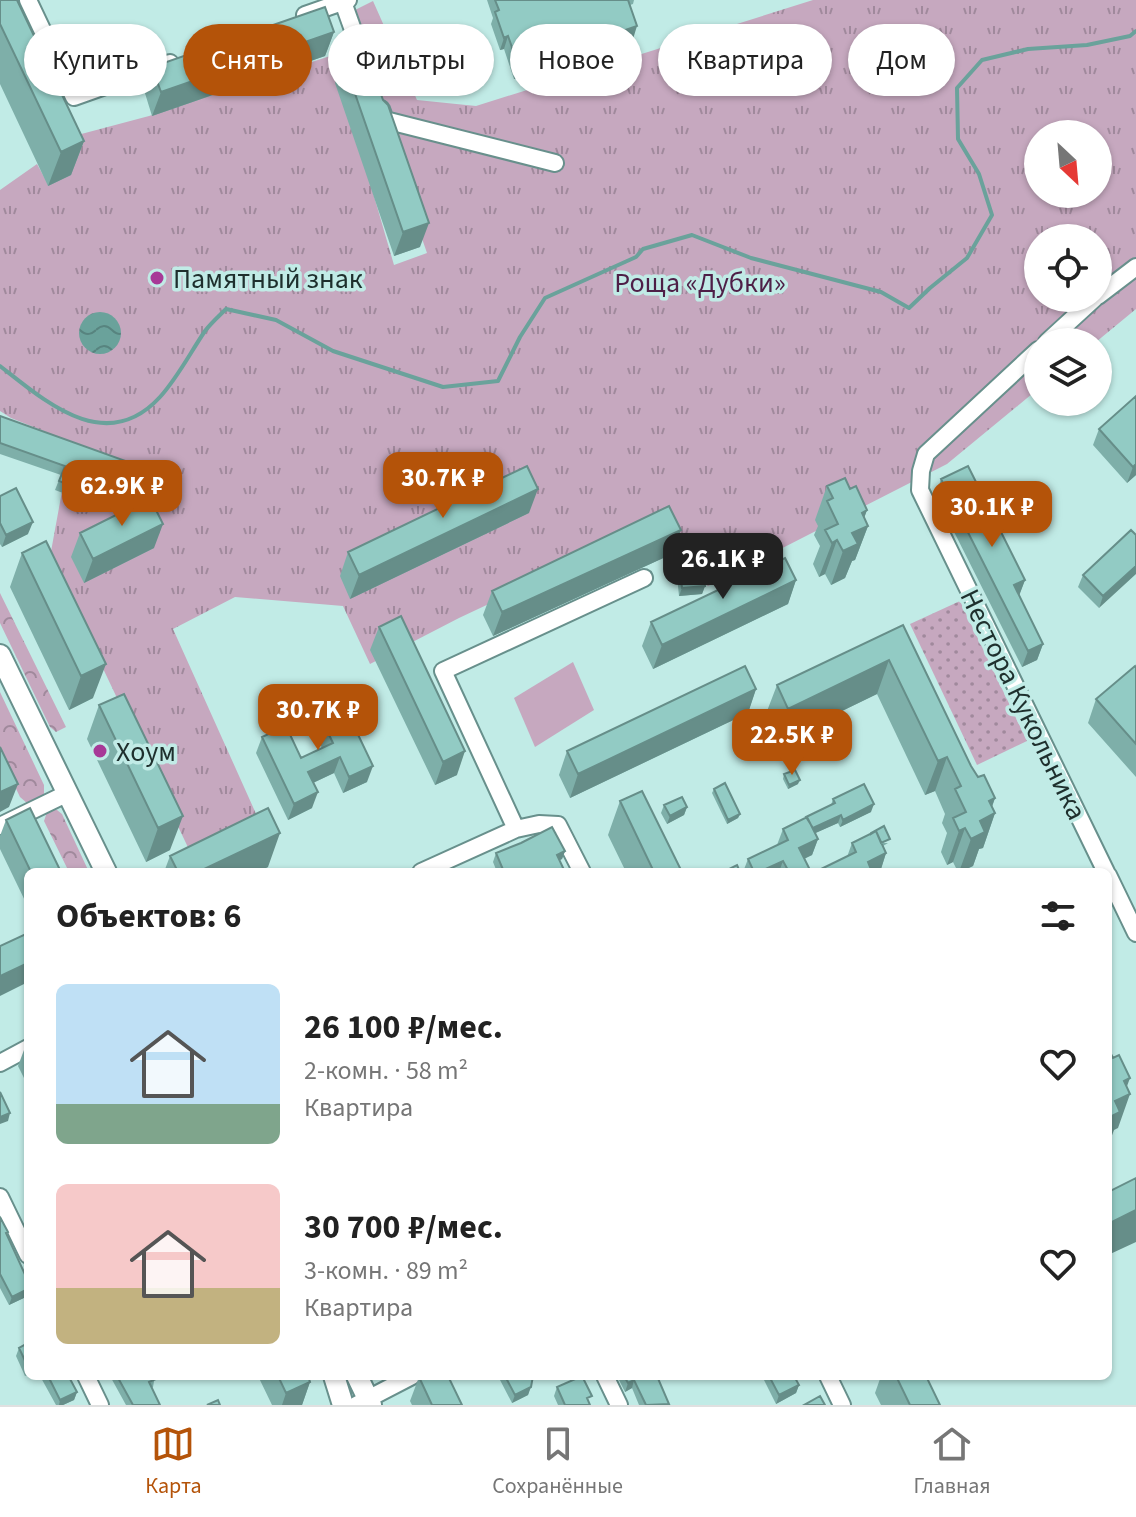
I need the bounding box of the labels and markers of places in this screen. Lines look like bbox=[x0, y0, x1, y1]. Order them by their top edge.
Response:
place label: Памятный знак bbox=[173, 259, 363, 299]
marker: Памятный знак bbox=[148, 269, 166, 287]
pin: 30.7K ₽ bbox=[369, 452, 517, 520]
pin: 62.9K ₽ bbox=[48, 460, 196, 528]
pin: 30.1K ₽ bbox=[918, 481, 1066, 549]
pin: 26.1K ₽ bbox=[649, 533, 797, 601]
pin: 30.7K ₽ bbox=[244, 684, 392, 752]
pin: 22.5K ₽ bbox=[718, 709, 866, 777]
place label: Хоум bbox=[116, 732, 176, 772]
marker: Хоум bbox=[91, 742, 109, 760]

